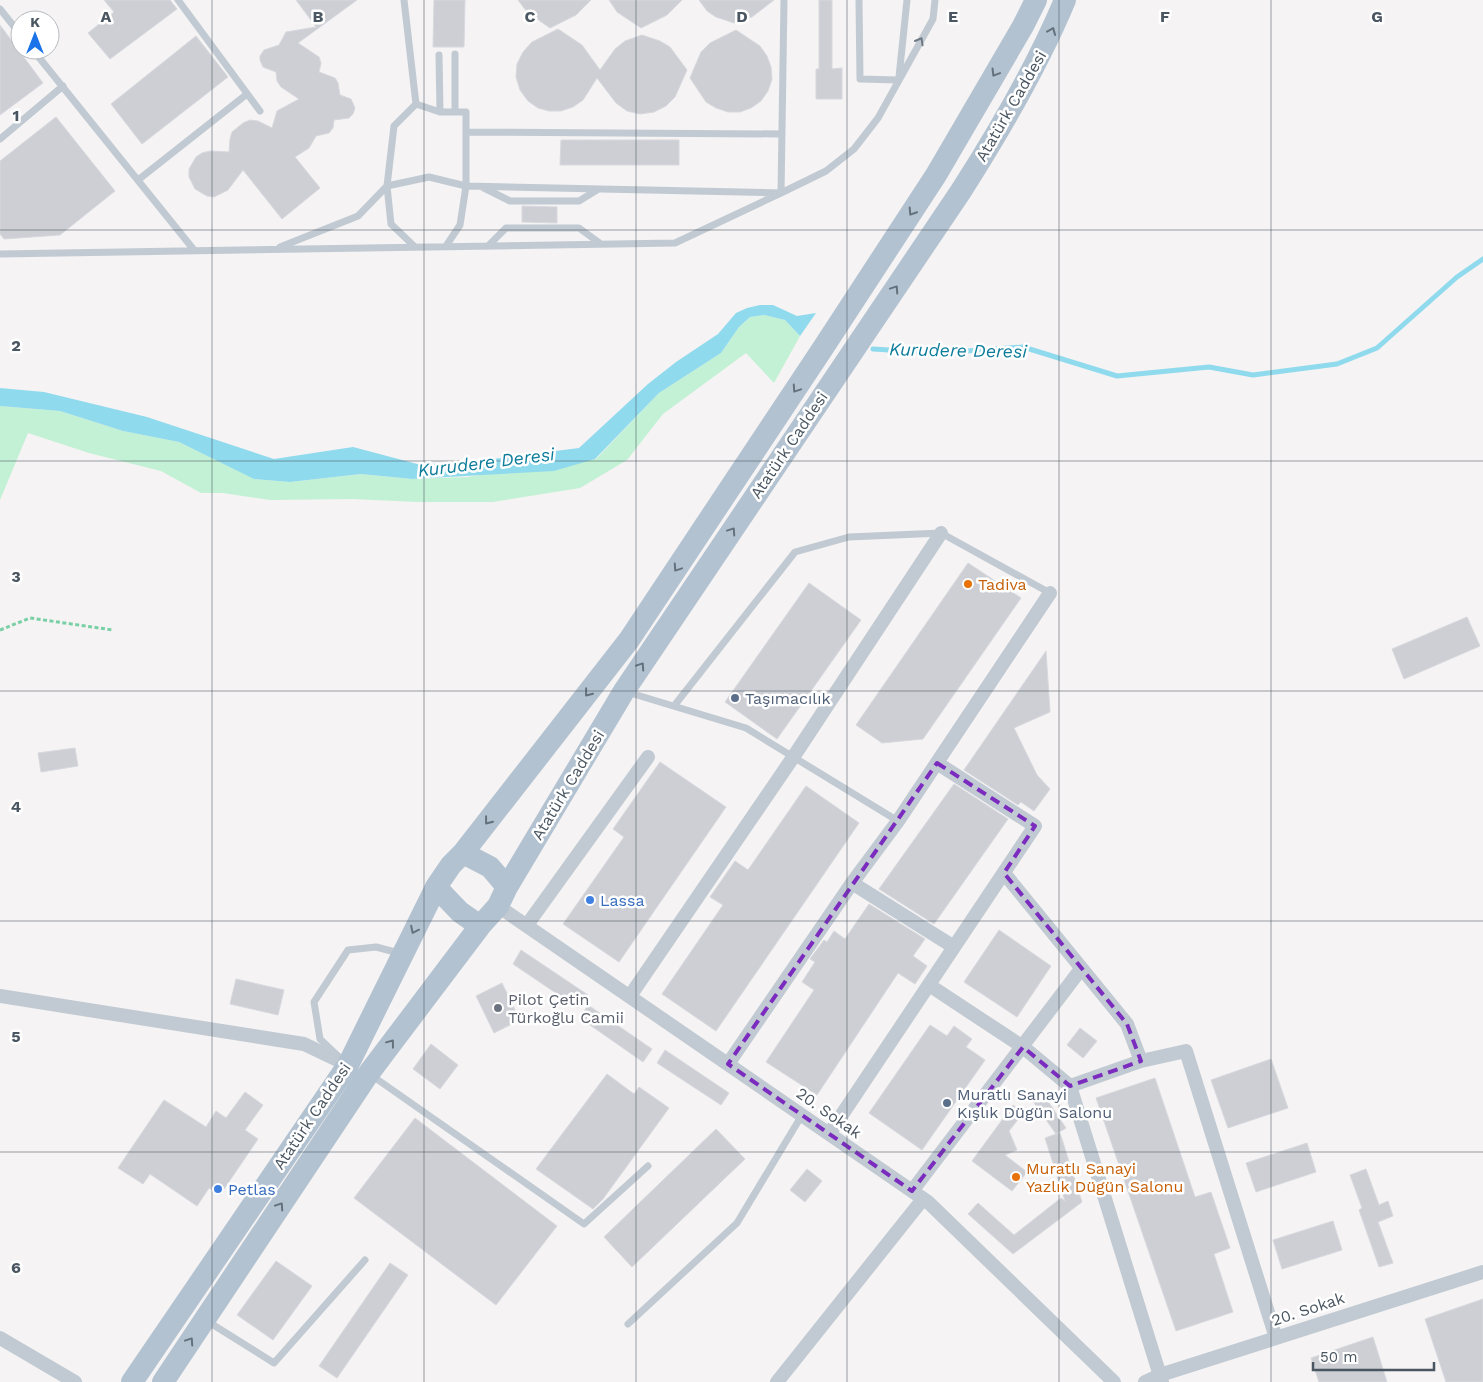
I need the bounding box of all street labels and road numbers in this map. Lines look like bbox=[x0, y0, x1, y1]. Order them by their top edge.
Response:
street label: Atatürk Caddesi bbox=[972, 47, 1050, 165]
street label: Atatürk Caddesi bbox=[746, 388, 832, 502]
street label: Atatürk Caddesi bbox=[528, 727, 608, 843]
street label: Atatürk Caddesi bbox=[269, 1059, 355, 1173]
street label: 20. Sokak bbox=[793, 1084, 865, 1142]
street label: 20. Sokak bbox=[1269, 1288, 1347, 1330]

